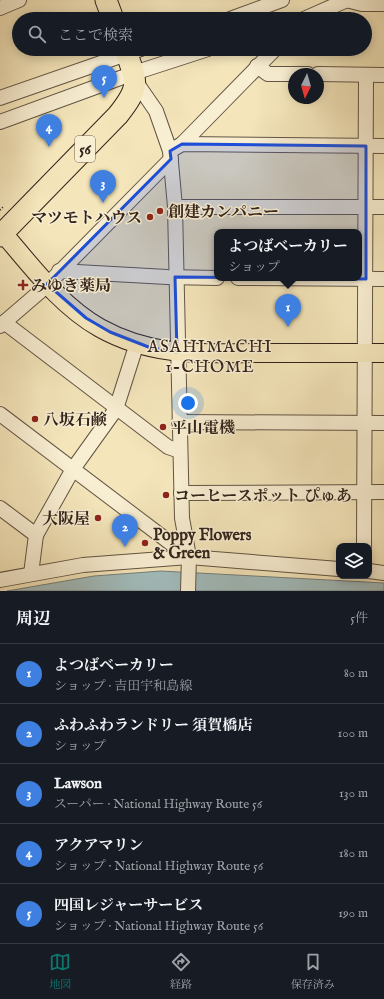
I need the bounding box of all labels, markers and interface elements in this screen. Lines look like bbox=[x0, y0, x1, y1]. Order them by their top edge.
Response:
search box bbox=[12, 12, 372, 56]
icon: search bbox=[26, 23, 48, 45]
text: ここで検索 bbox=[58, 26, 133, 45]
pin: 5 bbox=[91, 65, 117, 98]
north arrow bbox=[288, 68, 324, 104]
pin: 4 bbox=[36, 114, 62, 147]
road number: 56 bbox=[75, 136, 95, 162]
pin: 3 bbox=[90, 170, 116, 203]
place label: 創建カンパニー bbox=[168, 203, 279, 223]
marker: 創建カンパニー bbox=[155, 206, 165, 216]
place label: マツモトハウス bbox=[31, 209, 142, 229]
marker: マツモトハウス bbox=[145, 212, 155, 222]
popup bbox=[214, 229, 362, 281]
text: よつばベーカリー bbox=[228, 237, 348, 256]
text: ショップ bbox=[228, 259, 280, 276]
place label: みゆき薬局 bbox=[31, 277, 111, 297]
marker: みゆき薬局 bbox=[18, 280, 28, 290]
pin: 1 bbox=[275, 294, 301, 327]
district label: ASAHIMACHI 1-CHOME bbox=[147, 337, 272, 378]
your location bbox=[178, 393, 198, 413]
place label: 八坂石鹸 bbox=[43, 411, 107, 431]
marker: 八坂石鹸 bbox=[30, 414, 40, 424]
place label: 平山電機 bbox=[171, 419, 235, 439]
marker: 平山電機 bbox=[158, 422, 168, 432]
place label: コーヒースポット ぴゅあ bbox=[174, 487, 352, 507]
marker: コーヒースポット ぴゅあ bbox=[161, 490, 171, 500]
place label: 大阪屋 bbox=[42, 510, 90, 530]
marker: 大阪屋 bbox=[93, 513, 103, 523]
pin: 2 bbox=[112, 514, 138, 547]
place label: Poppy Flowers & Green bbox=[153, 526, 252, 564]
marker: Poppy Flowers & Green bbox=[140, 538, 150, 548]
map controls bbox=[336, 543, 372, 579]
button: layers bbox=[336, 543, 372, 579]
text: 周辺 bbox=[16, 609, 50, 630]
text: 5件 bbox=[350, 610, 368, 627]
text: よつばベーカリー bbox=[54, 656, 174, 675]
text: 1 bbox=[27, 665, 31, 682]
text: 80 m bbox=[344, 665, 368, 682]
text: ショップ · 吉田宇和島線 bbox=[54, 678, 192, 695]
text: ふわふわランドリー 須賀橋店 bbox=[54, 716, 252, 735]
text: 2 bbox=[26, 725, 32, 742]
text: 100 m bbox=[338, 725, 368, 742]
text: ショップ bbox=[54, 738, 106, 755]
text: Lawson bbox=[54, 774, 102, 793]
text: 3 bbox=[27, 785, 31, 802]
text: 130 m bbox=[339, 785, 368, 802]
text: スーパー · National Highway Route 56 bbox=[54, 796, 262, 813]
text: アクアマリン bbox=[54, 836, 144, 855]
text: 4 bbox=[26, 845, 32, 862]
text: 180 m bbox=[339, 845, 368, 862]
text: ショップ · National Highway Route 56 bbox=[54, 858, 263, 875]
text: 四国レジャーサービス bbox=[54, 896, 203, 915]
text: 5 bbox=[27, 905, 31, 922]
text: 190 m bbox=[338, 905, 368, 922]
text: ショップ · National Highway Route 56 bbox=[54, 918, 263, 935]
tab: 地図 bbox=[49, 951, 71, 992]
tab: 経路 bbox=[170, 951, 192, 992]
tab: 保存済み bbox=[291, 951, 335, 992]

